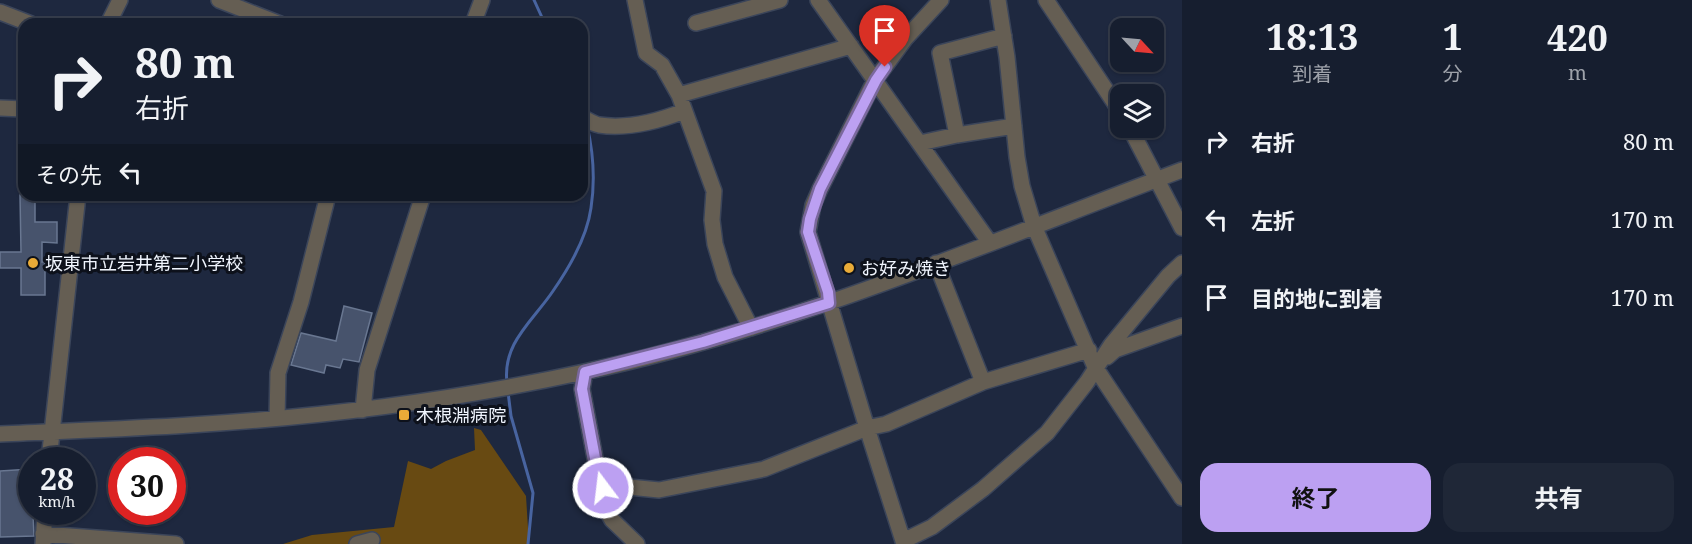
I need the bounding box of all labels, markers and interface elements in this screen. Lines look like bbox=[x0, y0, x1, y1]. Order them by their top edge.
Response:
pin bbox=[859, 5, 910, 67]
text: 18:13 bbox=[1266, 12, 1358, 61]
text: 1 bbox=[1442, 12, 1463, 61]
text: 420 bbox=[1547, 13, 1608, 62]
icon: arrive bbox=[868, 14, 901, 47]
north arrow bbox=[1110, 18, 1164, 72]
map controls bbox=[1110, 18, 1164, 138]
text: 80 m bbox=[135, 33, 235, 90]
icon: right bbox=[36, 42, 114, 120]
text: m bbox=[1568, 59, 1587, 86]
text: 到着 bbox=[1292, 60, 1332, 87]
text: 分 bbox=[1443, 60, 1463, 87]
button: layers bbox=[1110, 84, 1164, 138]
text: 右折 bbox=[135, 89, 189, 126]
icon: right bbox=[1200, 125, 1233, 158]
text: 80 m bbox=[1623, 126, 1674, 156]
text: 右折 bbox=[1251, 127, 1295, 157]
icon: left bbox=[114, 156, 147, 189]
text: その先 bbox=[36, 159, 102, 189]
icon: left bbox=[1200, 203, 1233, 236]
text: 170 m bbox=[1611, 204, 1674, 234]
text: 左折 bbox=[1251, 205, 1295, 235]
place label: 坂東市立岩井第二小学校 bbox=[45, 251, 243, 275]
marker: 坂東市立岩井第二小学校 bbox=[26, 256, 40, 270]
place label: お好み焼き bbox=[861, 256, 951, 280]
marker: お好み焼き bbox=[842, 261, 856, 275]
icon: arrive bbox=[1200, 281, 1233, 314]
text: 170 m bbox=[1611, 282, 1674, 312]
text: 目的地に到着 bbox=[1251, 283, 1383, 313]
place label: 木根淵病院 bbox=[416, 403, 506, 427]
marker: 木根淵病院 bbox=[397, 408, 411, 422]
speed limit sign: 30 bbox=[108, 447, 186, 525]
position arrow bbox=[571, 456, 635, 520]
text: 28 bbox=[40, 458, 74, 499]
button: 終了 bbox=[1200, 463, 1431, 532]
button: 共有 bbox=[1443, 463, 1674, 532]
text: km/h bbox=[39, 491, 75, 511]

